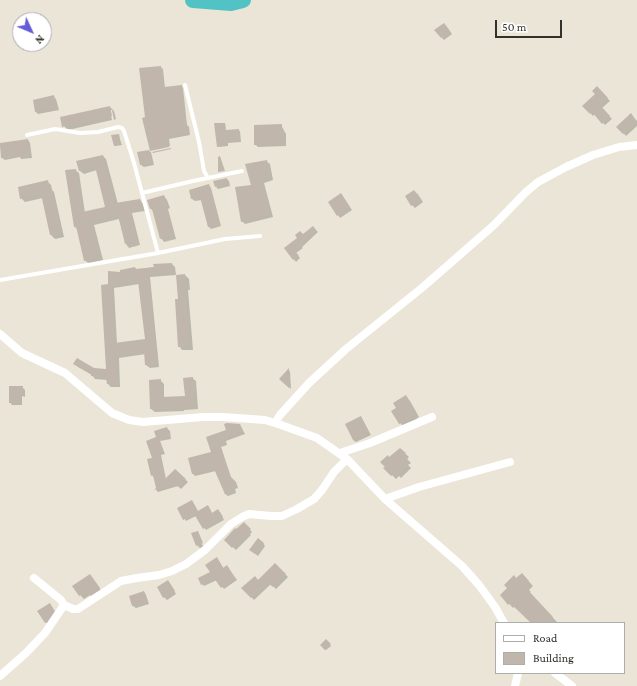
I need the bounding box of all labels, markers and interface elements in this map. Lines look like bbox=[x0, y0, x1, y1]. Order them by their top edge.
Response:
north arrow bbox=[12, 12, 52, 52]
scale bar bbox=[497, 12, 564, 38]
text: 50 m bbox=[502, 20, 526, 34]
text: N bbox=[33, 33, 47, 47]
legend bbox=[495, 622, 625, 674]
text: Road bbox=[533, 631, 557, 645]
text: Building bbox=[533, 651, 574, 665]

